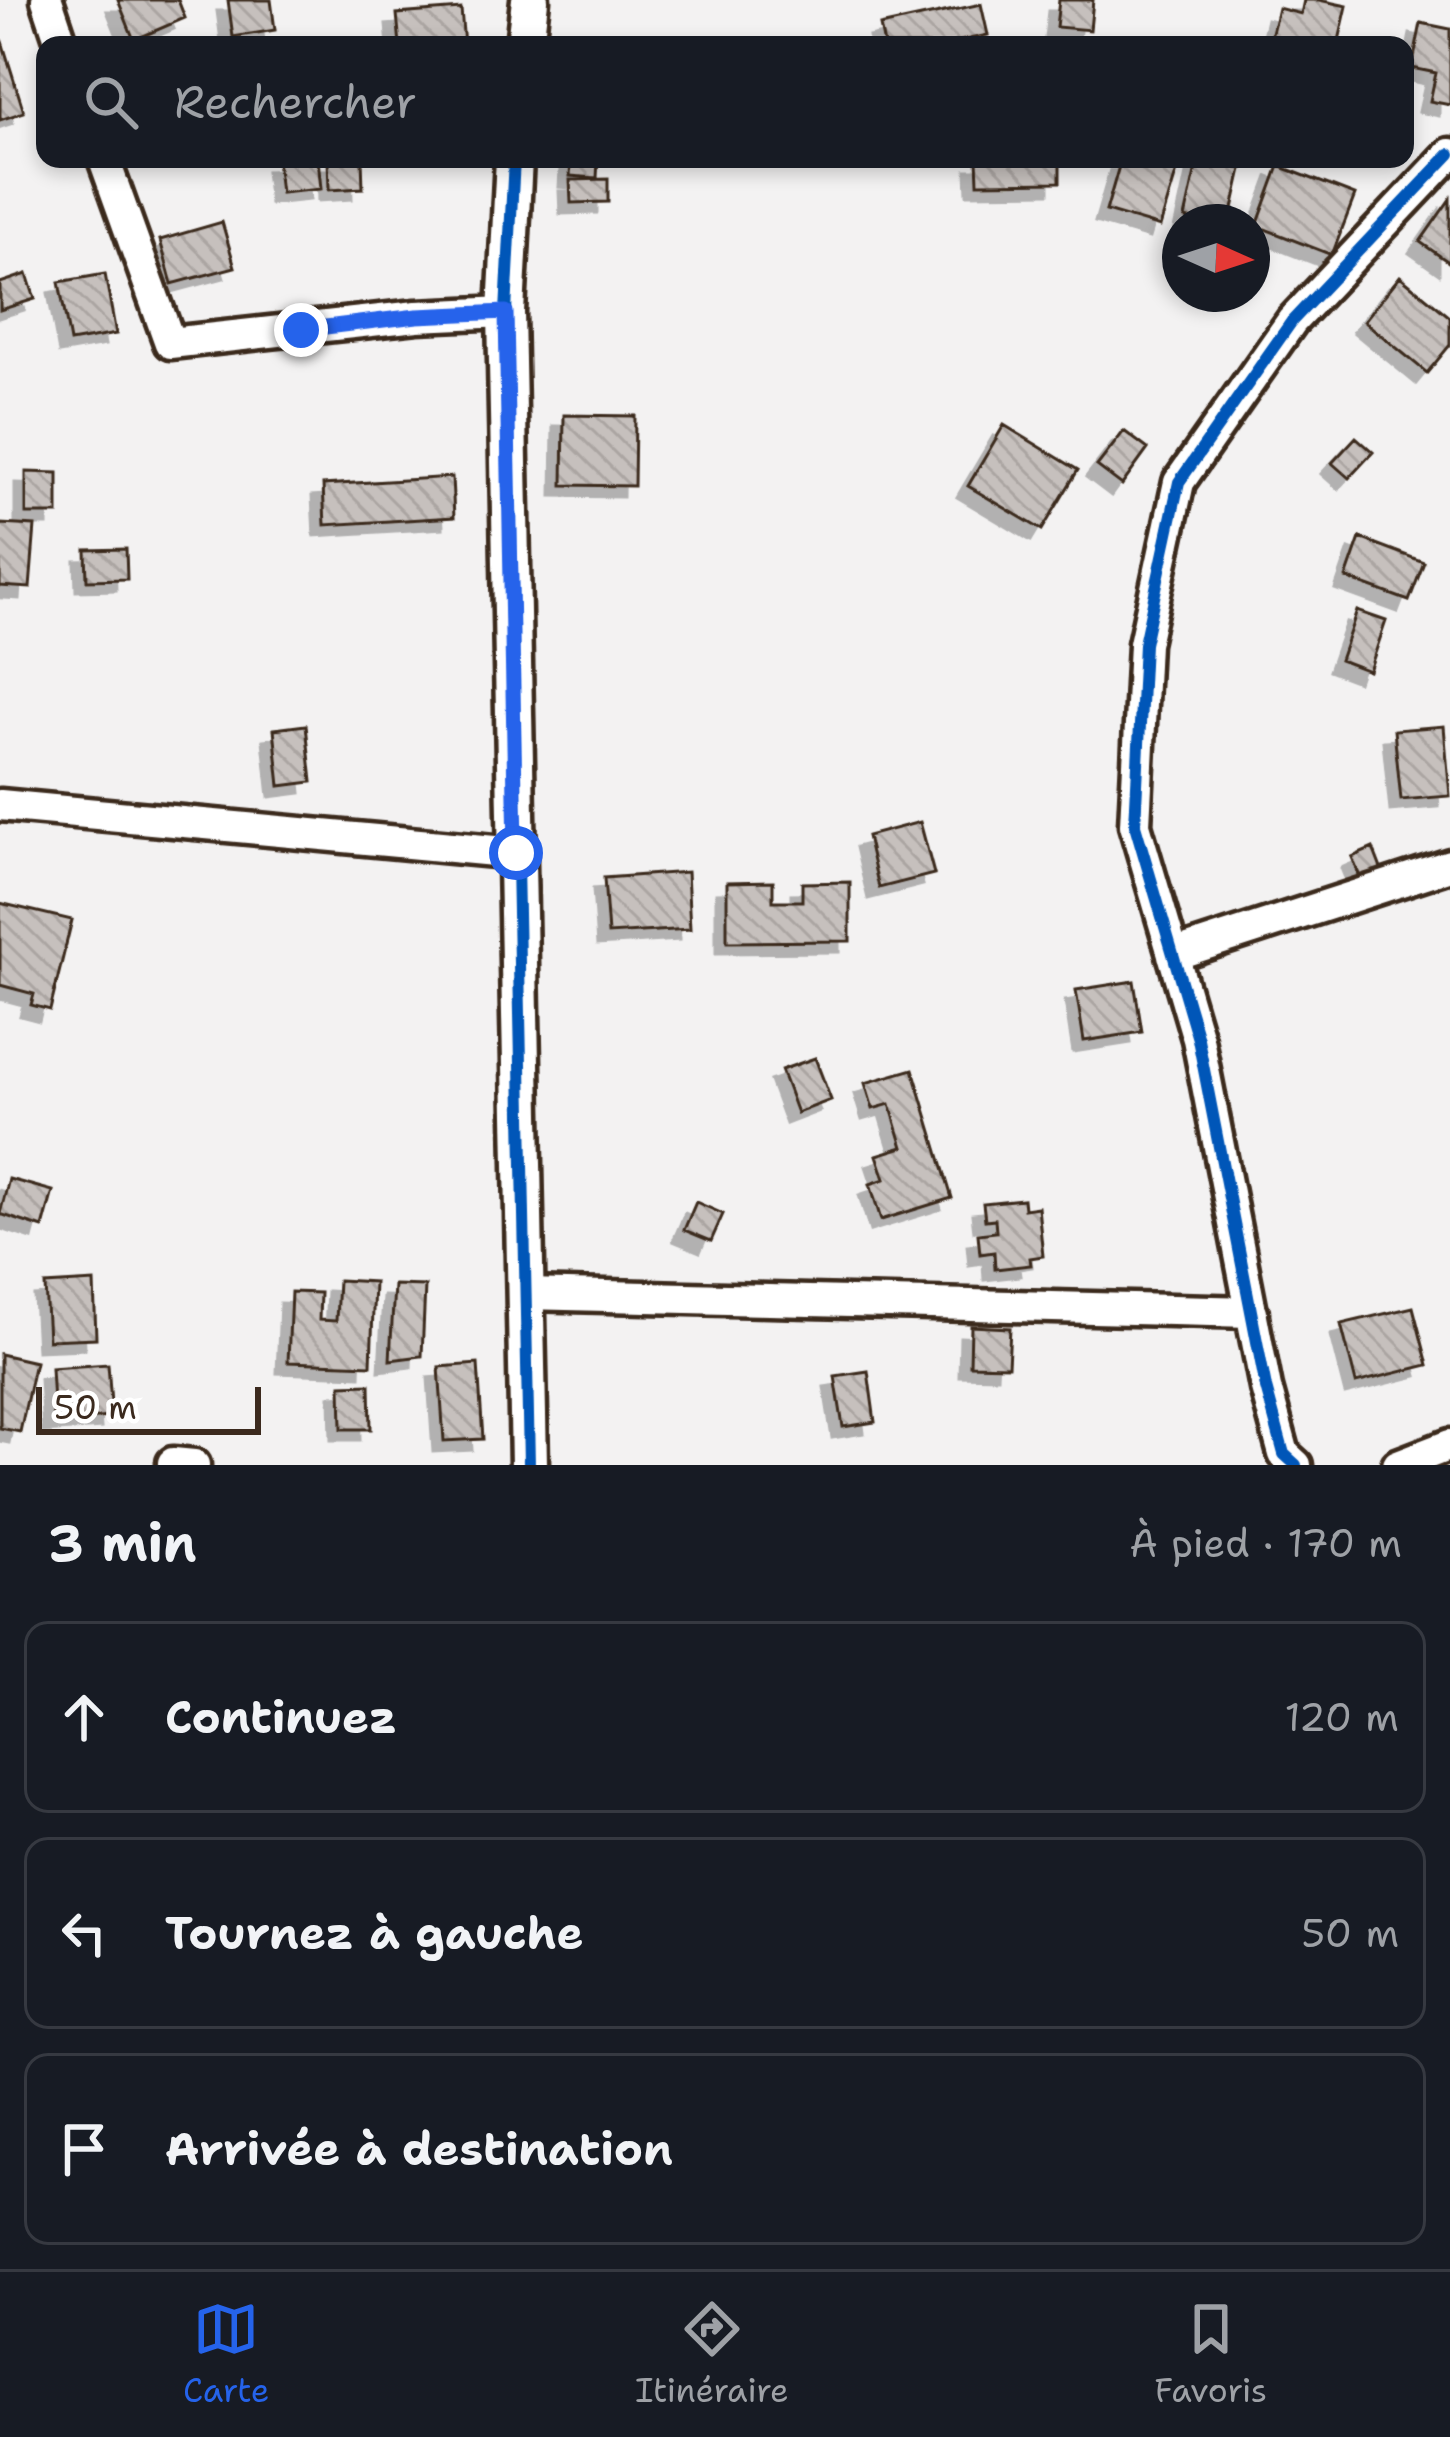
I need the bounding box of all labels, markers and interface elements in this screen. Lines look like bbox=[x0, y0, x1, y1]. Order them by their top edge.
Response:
search box bbox=[36, 36, 1414, 168]
icon: search bbox=[78, 69, 144, 135]
text: Rechercher bbox=[174, 72, 417, 132]
north arrow bbox=[1162, 204, 1270, 312]
route end bbox=[274, 303, 328, 357]
route start bbox=[489, 826, 543, 880]
scale bar bbox=[36, 1381, 261, 1434]
text: 50 m bbox=[54, 1385, 137, 1430]
text: 3 min bbox=[48, 1509, 197, 1577]
text: À pied · 170 m bbox=[1130, 1517, 1402, 1569]
icon: ahead bbox=[51, 1684, 117, 1750]
text: Continuez bbox=[165, 1687, 397, 1747]
text: 120 m bbox=[1284, 1691, 1399, 1743]
icon: left bbox=[51, 1900, 117, 1966]
text: Tournez à gauche bbox=[165, 1903, 583, 1963]
text: 50 m bbox=[1301, 1907, 1399, 1959]
icon: arrive bbox=[51, 2116, 117, 2182]
text: Arrivée à destination bbox=[165, 2119, 673, 2179]
tab: Carte bbox=[183, 2296, 269, 2413]
tab: Itinéraire bbox=[635, 2296, 789, 2413]
tab: Favoris bbox=[1154, 2296, 1267, 2413]

